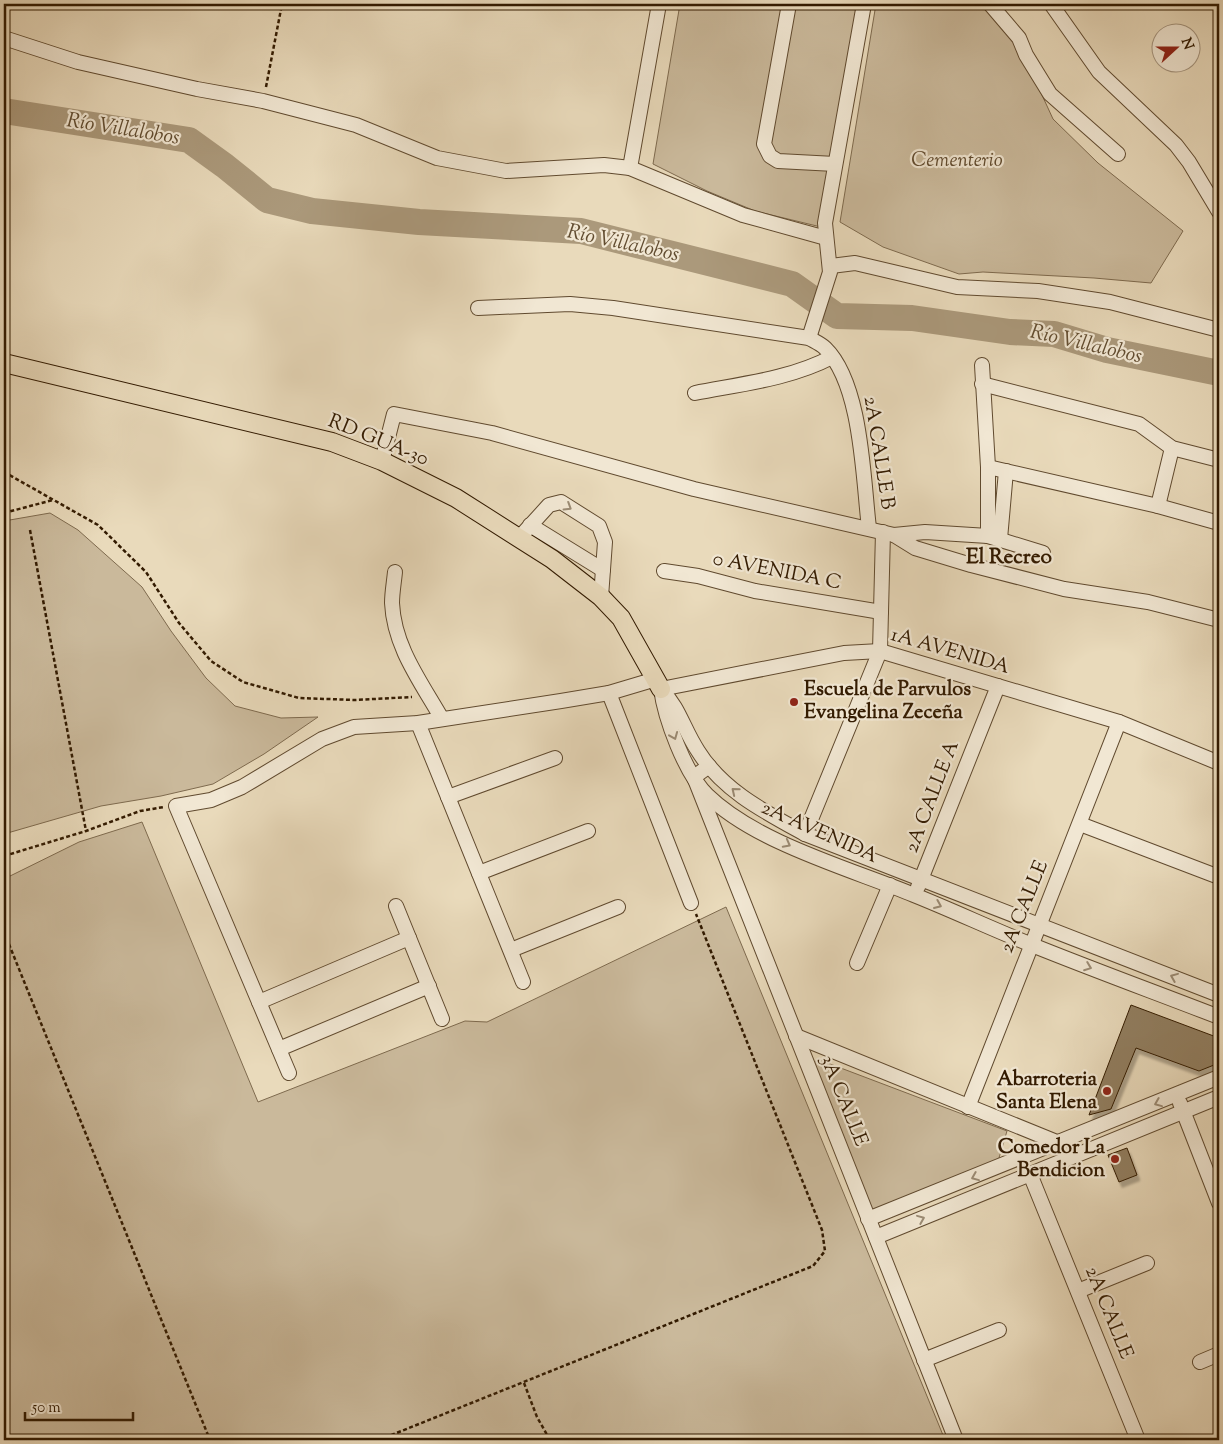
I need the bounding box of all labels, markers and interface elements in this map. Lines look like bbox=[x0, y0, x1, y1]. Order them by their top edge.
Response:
north arrow bbox=[1150, 22, 1200, 72]
text: N bbox=[1175, 35, 1198, 53]
water label: Río Villalobos bbox=[64, 106, 182, 154]
park label: Cementerio bbox=[911, 147, 1003, 176]
water label: Río Villalobos bbox=[564, 217, 682, 271]
water label: Río Villalobos bbox=[1027, 318, 1145, 372]
street label: 2A CALLE B bbox=[855, 394, 901, 512]
street label: RD GUA-30 bbox=[323, 408, 433, 474]
one-way arrow bbox=[563, 501, 572, 510]
district label: El Recreo bbox=[966, 543, 1052, 573]
street label: 0 AVENIDA C bbox=[710, 545, 844, 599]
street label: 1A AVENIDA bbox=[887, 621, 1013, 683]
place label: Escuela de Parvulos Evangelina Zeceña bbox=[804, 676, 971, 728]
marker: Escuela de Parvulos Evangelina Zeceña bbox=[788, 696, 800, 708]
one-way arrow bbox=[668, 731, 678, 740]
street label: 2A CALLE A bbox=[898, 737, 968, 857]
one-way arrow bbox=[732, 788, 741, 797]
street label: 2A AVENIDA bbox=[756, 794, 882, 872]
one-way arrow bbox=[782, 838, 791, 848]
street label: 2A CALLE bbox=[993, 856, 1057, 958]
one-way arrow bbox=[933, 899, 942, 909]
one-way arrow bbox=[1083, 961, 1092, 971]
one-way arrow bbox=[1170, 973, 1179, 983]
street label: 3A CALLE bbox=[812, 1051, 874, 1151]
place label: Abarroteria Santa Elena bbox=[996, 1066, 1098, 1118]
marker: Abarroteria Santa Elena bbox=[1101, 1085, 1113, 1097]
one-way arrow bbox=[1154, 1097, 1163, 1107]
place label: Comedor La Bendicion bbox=[998, 1134, 1106, 1186]
marker: Comedor La Bendicion bbox=[1109, 1153, 1121, 1165]
one-way arrow bbox=[971, 1171, 980, 1181]
one-way arrow bbox=[916, 1215, 925, 1225]
street label: 2A CALLE bbox=[1076, 1262, 1140, 1364]
scale bar bbox=[25, 1389, 132, 1421]
text: 50 m bbox=[31, 1398, 61, 1419]

